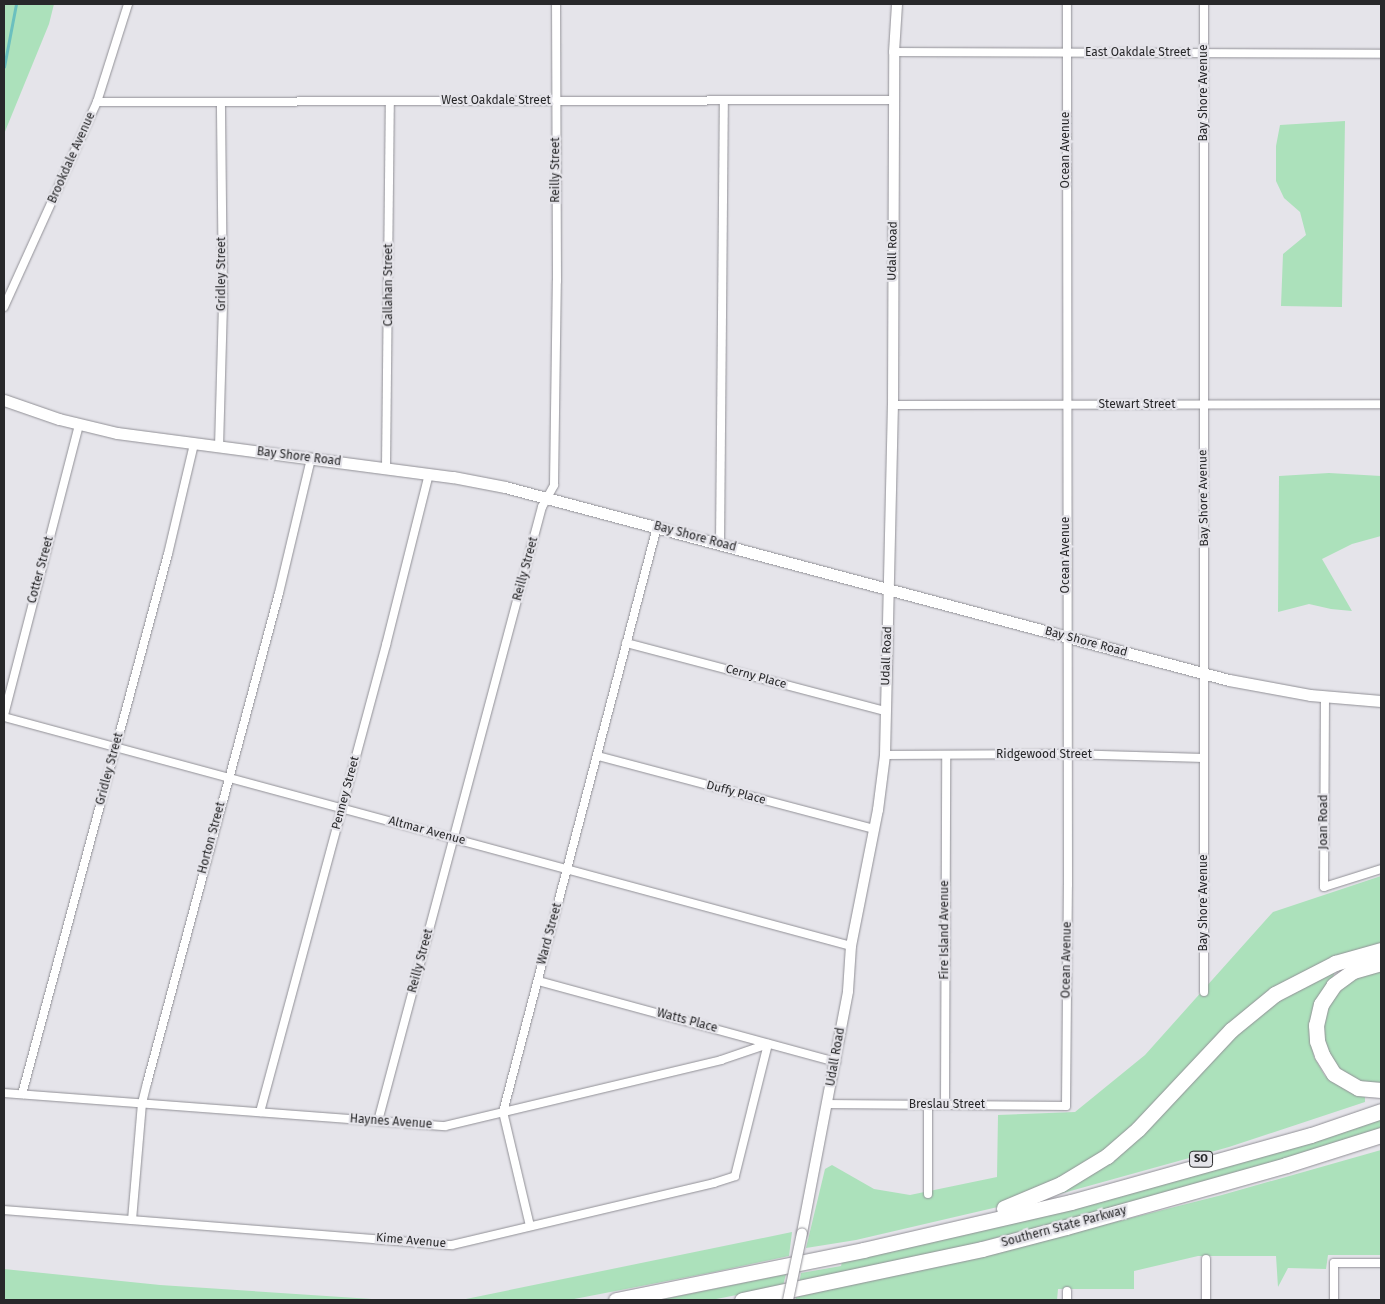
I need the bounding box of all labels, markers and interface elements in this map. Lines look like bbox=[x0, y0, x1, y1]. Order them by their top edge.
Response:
street label: Bay Shore Avenue bbox=[1197, 44, 1211, 142]
street label: East Oakdale Street bbox=[1085, 46, 1191, 60]
street label: West Oakdale Street bbox=[441, 94, 551, 108]
street label: Brookdale Avenue bbox=[45, 110, 99, 206]
street label: Ocean Avenue bbox=[1059, 112, 1073, 188]
street label: Reilly Street bbox=[549, 137, 563, 203]
street label: Udall Road bbox=[885, 221, 901, 281]
street label: Gridley Street bbox=[215, 237, 229, 311]
street label: Callahan Street bbox=[382, 244, 396, 326]
street label: Stewart Street bbox=[1099, 398, 1175, 412]
street label: Bay Shore Road bbox=[256, 445, 342, 469]
street label: Bay Shore Avenue bbox=[1196, 449, 1212, 547]
street label: Ocean Avenue bbox=[1059, 517, 1073, 593]
street label: Bay Shore Road bbox=[652, 519, 738, 555]
street label: Cotter Street bbox=[25, 535, 57, 605]
street label: Reilly Street bbox=[511, 535, 541, 603]
street label: Bay Shore Road bbox=[1043, 624, 1129, 660]
street label: Udall Road bbox=[879, 626, 895, 686]
street label: Cerny Place bbox=[724, 662, 788, 692]
street label: Gridley Street bbox=[93, 731, 127, 807]
street label: Ridgewood Street bbox=[996, 748, 1092, 762]
street label: Penney Street bbox=[329, 755, 363, 831]
street label: Duffy Place bbox=[705, 778, 767, 808]
street label: Joan Road bbox=[1317, 795, 1331, 849]
street label: Horton Street bbox=[196, 801, 228, 875]
street label: Altmar Avenue bbox=[387, 814, 467, 848]
street label: Bay Shore Avenue bbox=[1197, 854, 1211, 952]
street label: Fire Island Avenue bbox=[938, 880, 952, 980]
street label: Ward Street bbox=[535, 902, 565, 966]
street label: Ocean Avenue bbox=[1059, 921, 1075, 999]
street label: Reilly Street bbox=[406, 927, 436, 995]
street label: Watts Place bbox=[655, 1006, 719, 1036]
street label: Udall Road bbox=[824, 1026, 848, 1088]
street label: Breslau Street bbox=[909, 1098, 985, 1112]
street label: Haynes Avenue bbox=[349, 1112, 433, 1132]
road number: SO bbox=[1188, 1150, 1214, 1168]
street label: Southern State Parkway bbox=[1000, 1203, 1128, 1251]
street label: Kime Avenue bbox=[375, 1231, 447, 1251]

